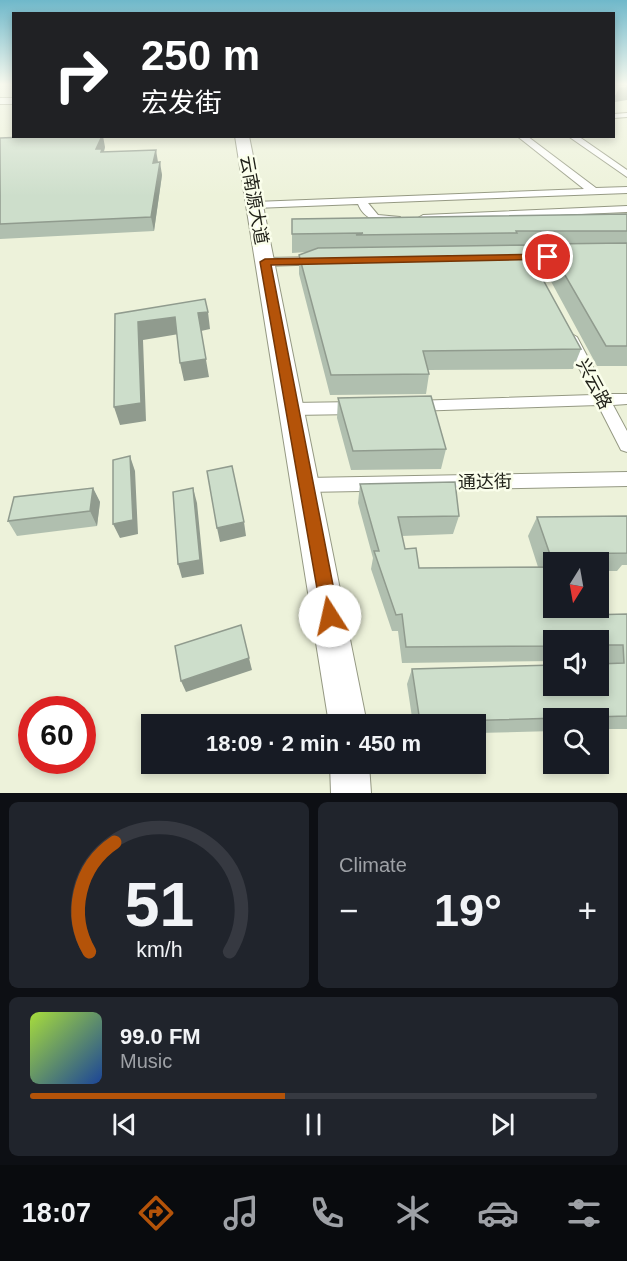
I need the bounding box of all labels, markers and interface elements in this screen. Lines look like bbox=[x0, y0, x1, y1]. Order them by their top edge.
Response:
text: 250 m bbox=[141, 32, 260, 79]
icon: right bbox=[42, 36, 120, 114]
text: 宏发街 bbox=[141, 88, 222, 118]
street label: 云南源大道 bbox=[236, 154, 272, 246]
pin bbox=[522, 231, 573, 282]
icon: arrive bbox=[531, 240, 564, 273]
street label: 兴云路 bbox=[572, 355, 616, 413]
street label: 通达街 bbox=[458, 472, 512, 492]
north arrow bbox=[543, 552, 609, 618]
map controls bbox=[543, 552, 609, 774]
position arrow bbox=[298, 584, 362, 648]
button: sound bbox=[543, 630, 609, 696]
speed limit sign: 60 bbox=[18, 696, 96, 774]
button: search bbox=[543, 708, 609, 774]
text: 18:09 · 2 min · 450 m bbox=[206, 731, 421, 756]
text: Climate bbox=[339, 854, 407, 876]
text: 51 bbox=[124, 870, 194, 939]
text: 19° bbox=[434, 885, 502, 936]
text: − bbox=[339, 892, 358, 929]
text: + bbox=[578, 892, 597, 929]
text: km/h bbox=[136, 938, 182, 962]
text: 99.0 FM bbox=[120, 1024, 201, 1049]
text: Music bbox=[120, 1050, 172, 1072]
icon: previous bbox=[108, 1108, 141, 1141]
icon: pause bbox=[297, 1108, 330, 1141]
icon: next bbox=[486, 1108, 519, 1141]
icon: directions bbox=[135, 1192, 177, 1234]
icon: music bbox=[220, 1192, 262, 1234]
icon: phone bbox=[306, 1192, 348, 1234]
icon: climate bbox=[392, 1192, 434, 1234]
icon: car bbox=[477, 1192, 519, 1234]
icon: filters bbox=[563, 1192, 605, 1234]
text: 18:07 bbox=[22, 1198, 91, 1228]

